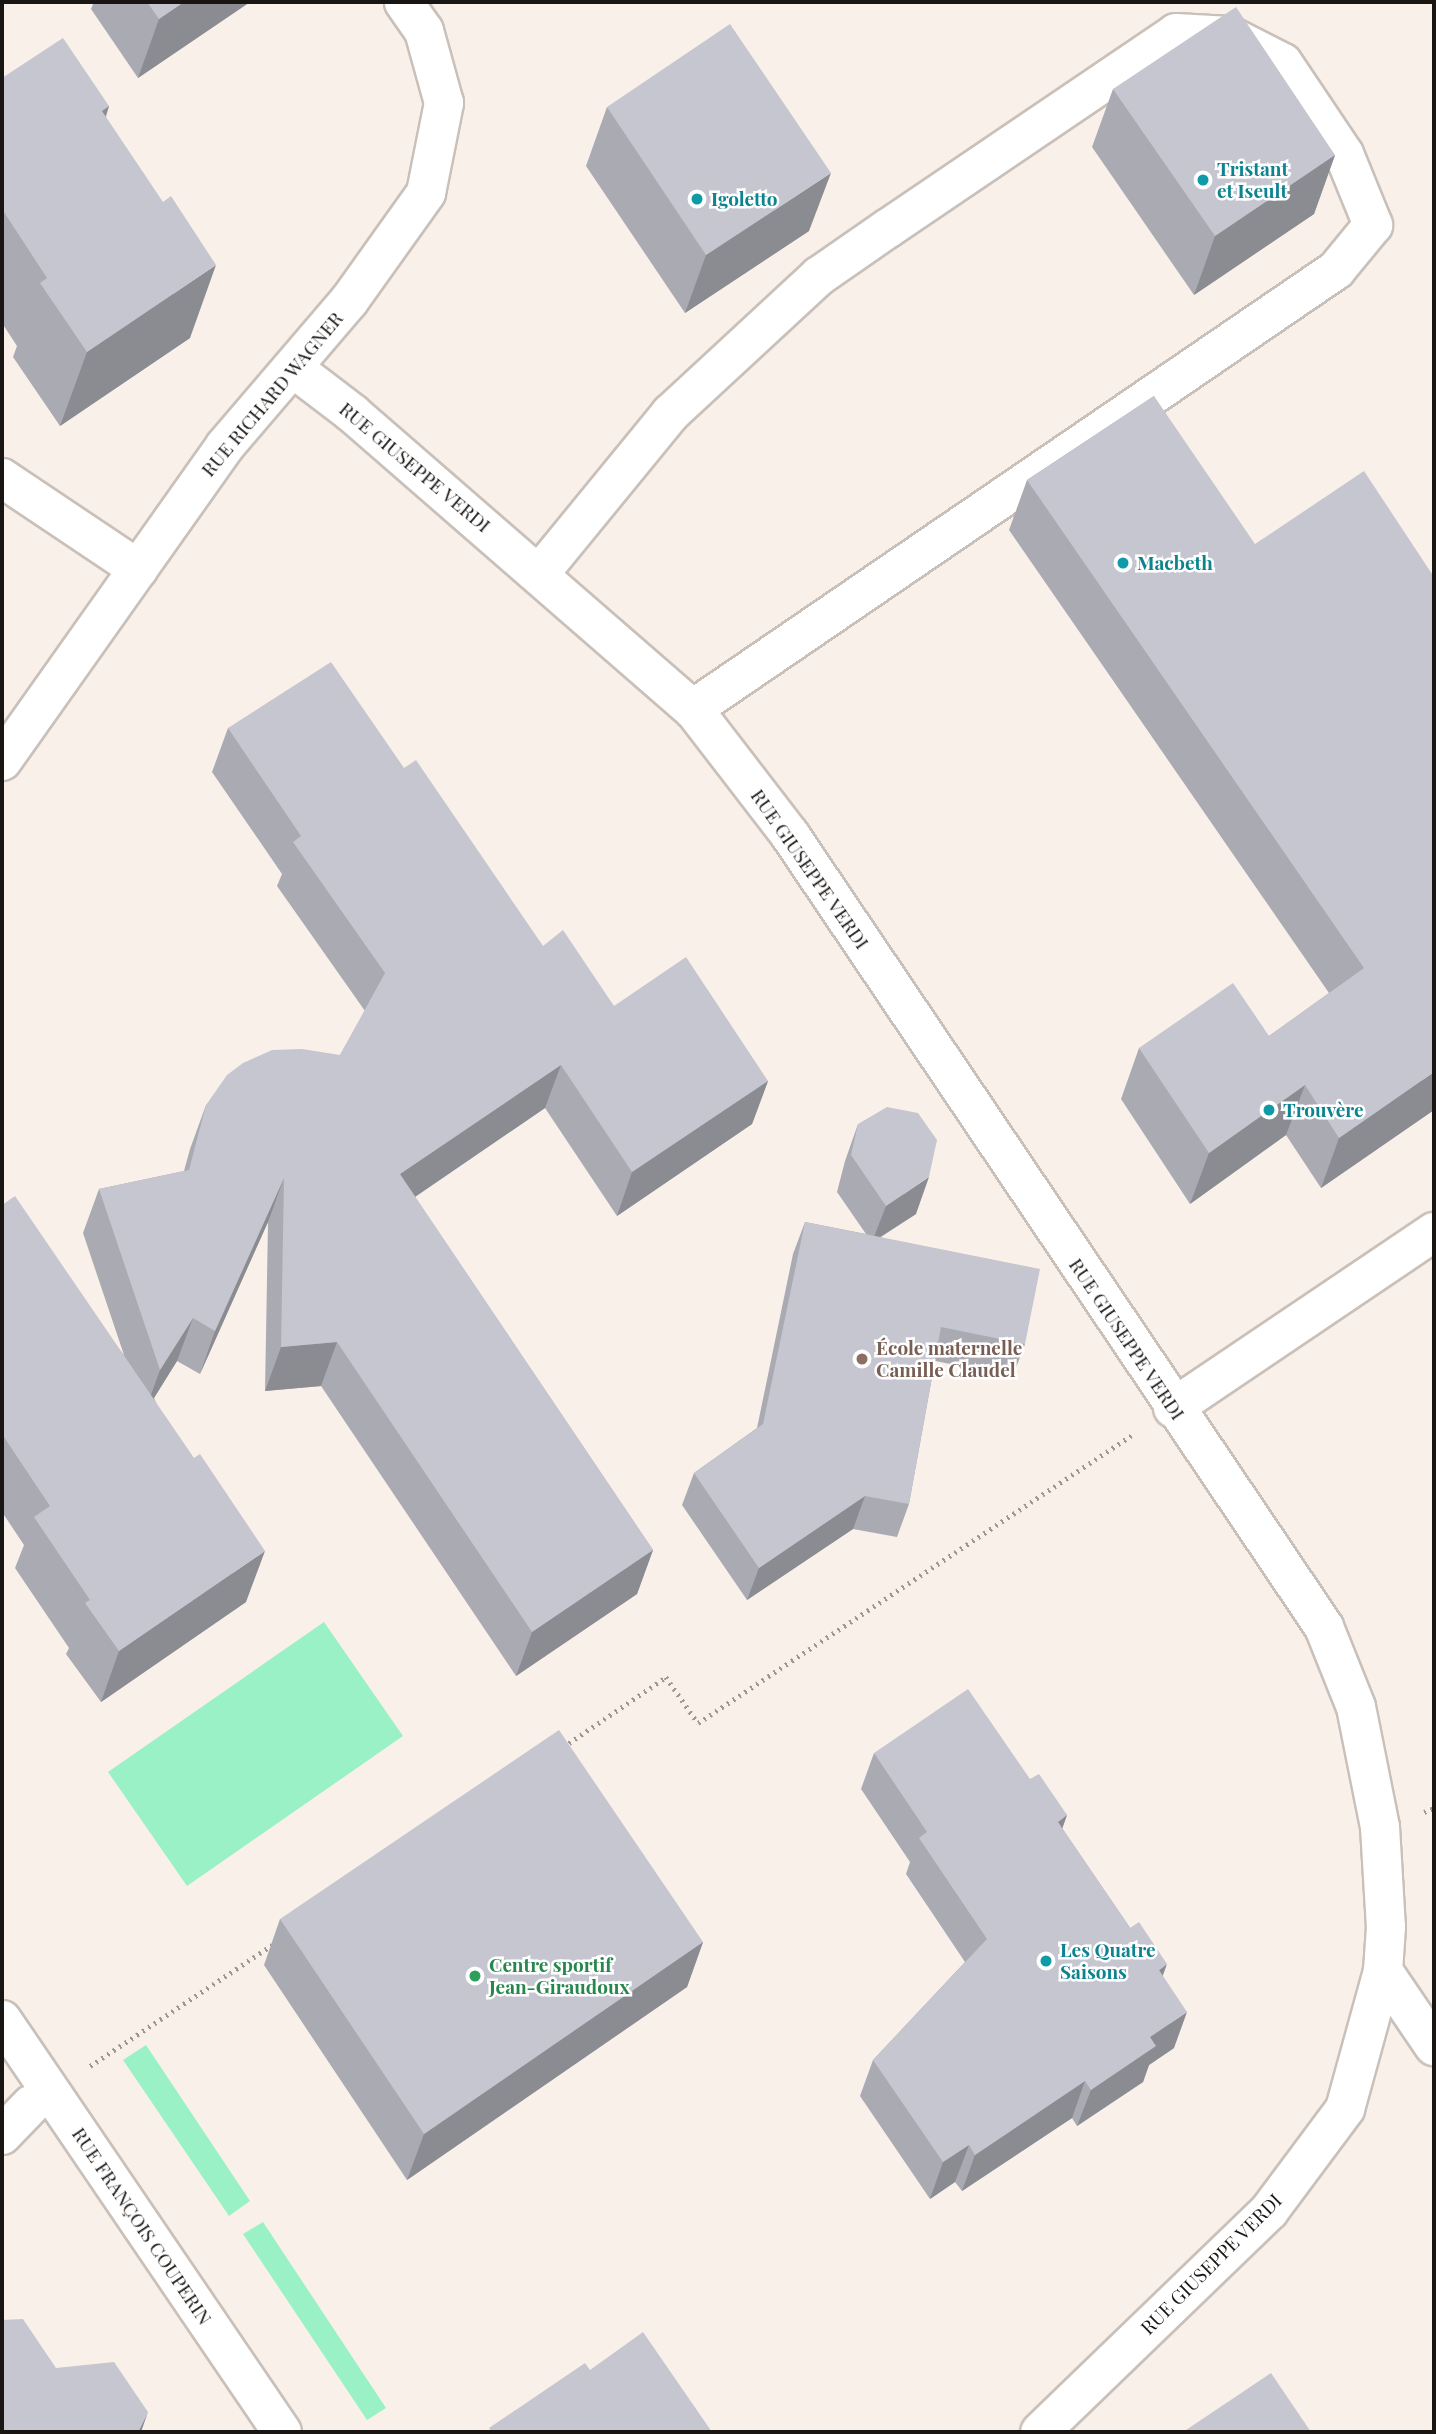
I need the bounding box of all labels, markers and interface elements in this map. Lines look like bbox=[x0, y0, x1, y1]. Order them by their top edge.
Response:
place label: Tristant et Iseult bbox=[1217, 158, 1288, 202]
marker: Tristant et Iseult bbox=[1195, 172, 1211, 188]
place label: Igoletto bbox=[711, 188, 778, 210]
marker: Igoletto bbox=[689, 191, 705, 207]
street label: RUE RICHARD WAGNER bbox=[196, 307, 348, 481]
street label: RUE GIUSEPPE VERDI bbox=[335, 397, 495, 537]
place label: Macbeth bbox=[1137, 552, 1213, 574]
marker: Macbeth bbox=[1115, 555, 1131, 571]
street label: RUE GIUSEPPE VERDI bbox=[746, 784, 874, 954]
place label: Trouvère bbox=[1283, 1099, 1363, 1121]
marker: Trouvère bbox=[1261, 1102, 1277, 1118]
street label: RUE GIUSEPPE VERDI bbox=[1064, 1254, 1190, 1424]
place label: École maternelle Camille Claudel bbox=[876, 1337, 1022, 1381]
marker: École maternelle Camille Claudel bbox=[854, 1351, 870, 1367]
place label: Les Quatre Saisons bbox=[1060, 1939, 1156, 1983]
marker: Les Quatre Saisons bbox=[1038, 1953, 1054, 1969]
place label: Centre sportif Jean-Giraudoux bbox=[489, 1954, 630, 1998]
marker: Centre sportif Jean-Giraudoux bbox=[467, 1968, 483, 1984]
street label: RUE FRANÇOIS COUPERIN bbox=[67, 2123, 217, 2329]
street label: RUE GIUSEPPE VERDI bbox=[1136, 2189, 1286, 2339]

